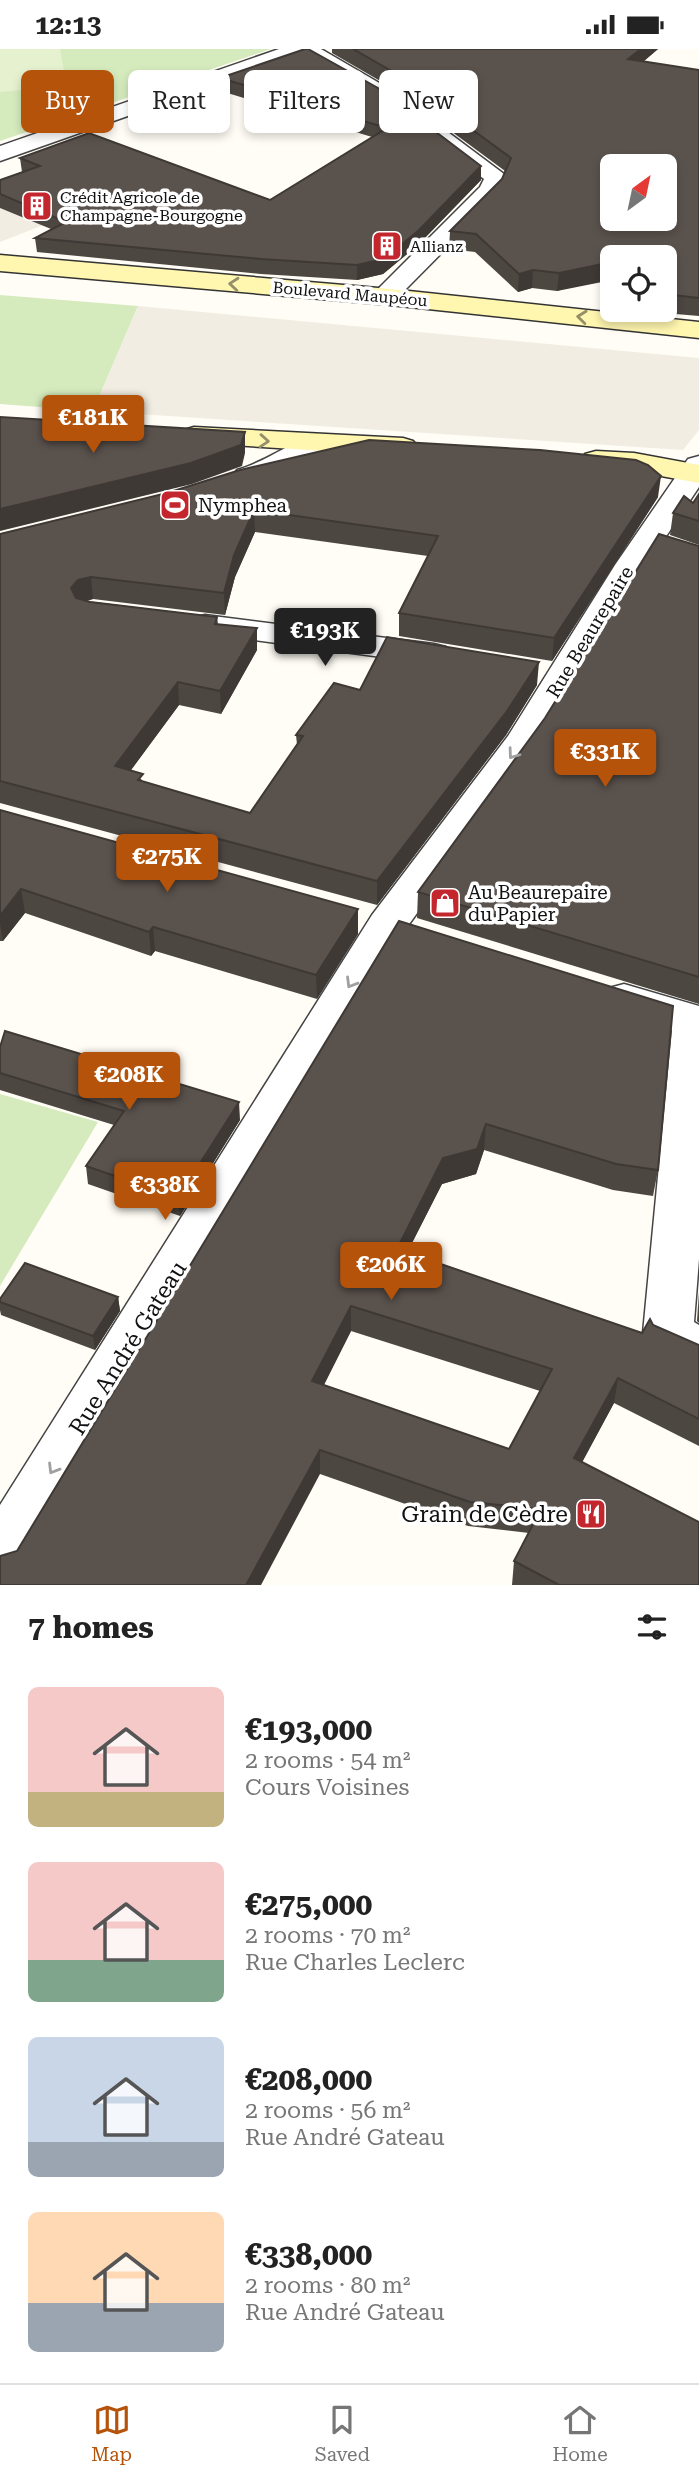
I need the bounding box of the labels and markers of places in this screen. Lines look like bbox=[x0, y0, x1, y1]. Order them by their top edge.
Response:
place label: Crédit Agricole de Champagne-Bourgogne bbox=[60, 188, 243, 225]
building icon: Crédit Agricole de Champagne-Bourgogne bbox=[20, 189, 54, 223]
building icon: Allianz bbox=[370, 229, 404, 263]
place label: Allianz bbox=[410, 237, 463, 256]
pin: €181K bbox=[44, 395, 142, 455]
sports icon: Nymphea bbox=[158, 488, 192, 522]
place label: Nymphea bbox=[198, 494, 288, 517]
pin: €193K bbox=[276, 609, 374, 668]
pin: €331K bbox=[556, 729, 654, 789]
pin: €275K bbox=[118, 835, 216, 894]
place label: Au Beaurepaire du Papier bbox=[468, 881, 608, 926]
shop icon: Au Beaurepaire du Papier bbox=[428, 886, 462, 920]
pin: €208K bbox=[80, 1053, 178, 1112]
pin: €338K bbox=[116, 1163, 214, 1222]
pin: €206K bbox=[342, 1243, 440, 1302]
restaurant icon: Grain de Cèdre bbox=[574, 1497, 608, 1531]
place label: Grain de Cèdre bbox=[401, 1501, 568, 1528]

